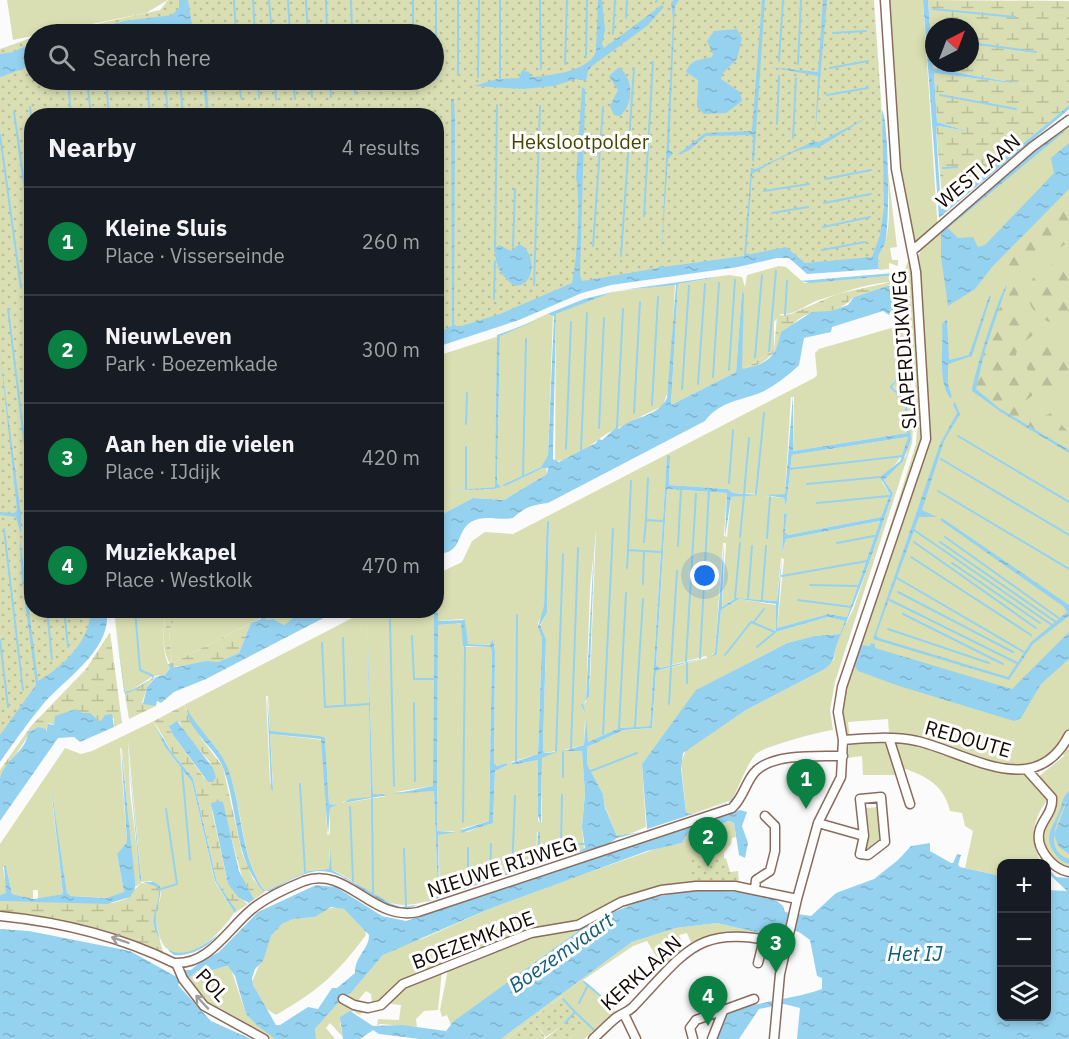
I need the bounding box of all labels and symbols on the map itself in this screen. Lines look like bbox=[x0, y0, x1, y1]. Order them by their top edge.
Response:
north arrow bbox=[925, 18, 979, 72]
street label: WESTLAAN bbox=[930, 127, 1026, 214]
park label: Hekslootpolder bbox=[511, 128, 649, 155]
street label: SLAPERDIJKWEG bbox=[884, 270, 923, 430]
your location bbox=[690, 561, 719, 590]
street label: REDOUTE bbox=[922, 713, 1014, 764]
pin: 1 bbox=[786, 760, 826, 809]
pin: 2 bbox=[688, 818, 728, 867]
street label: NIEUWE RIJWEG bbox=[424, 830, 580, 903]
street label: BOEZEMKADE bbox=[408, 904, 538, 975]
water label: Boezemvaart bbox=[503, 905, 619, 999]
pin: 3 bbox=[756, 924, 796, 973]
street label: KERKLAAN bbox=[594, 929, 687, 1016]
one-way arrow bbox=[111, 933, 130, 944]
water label: Het IJ bbox=[887, 939, 943, 967]
street label: POL bbox=[190, 962, 235, 1007]
pin: 4 bbox=[688, 976, 728, 1026]
one-way arrow bbox=[195, 995, 209, 1010]

